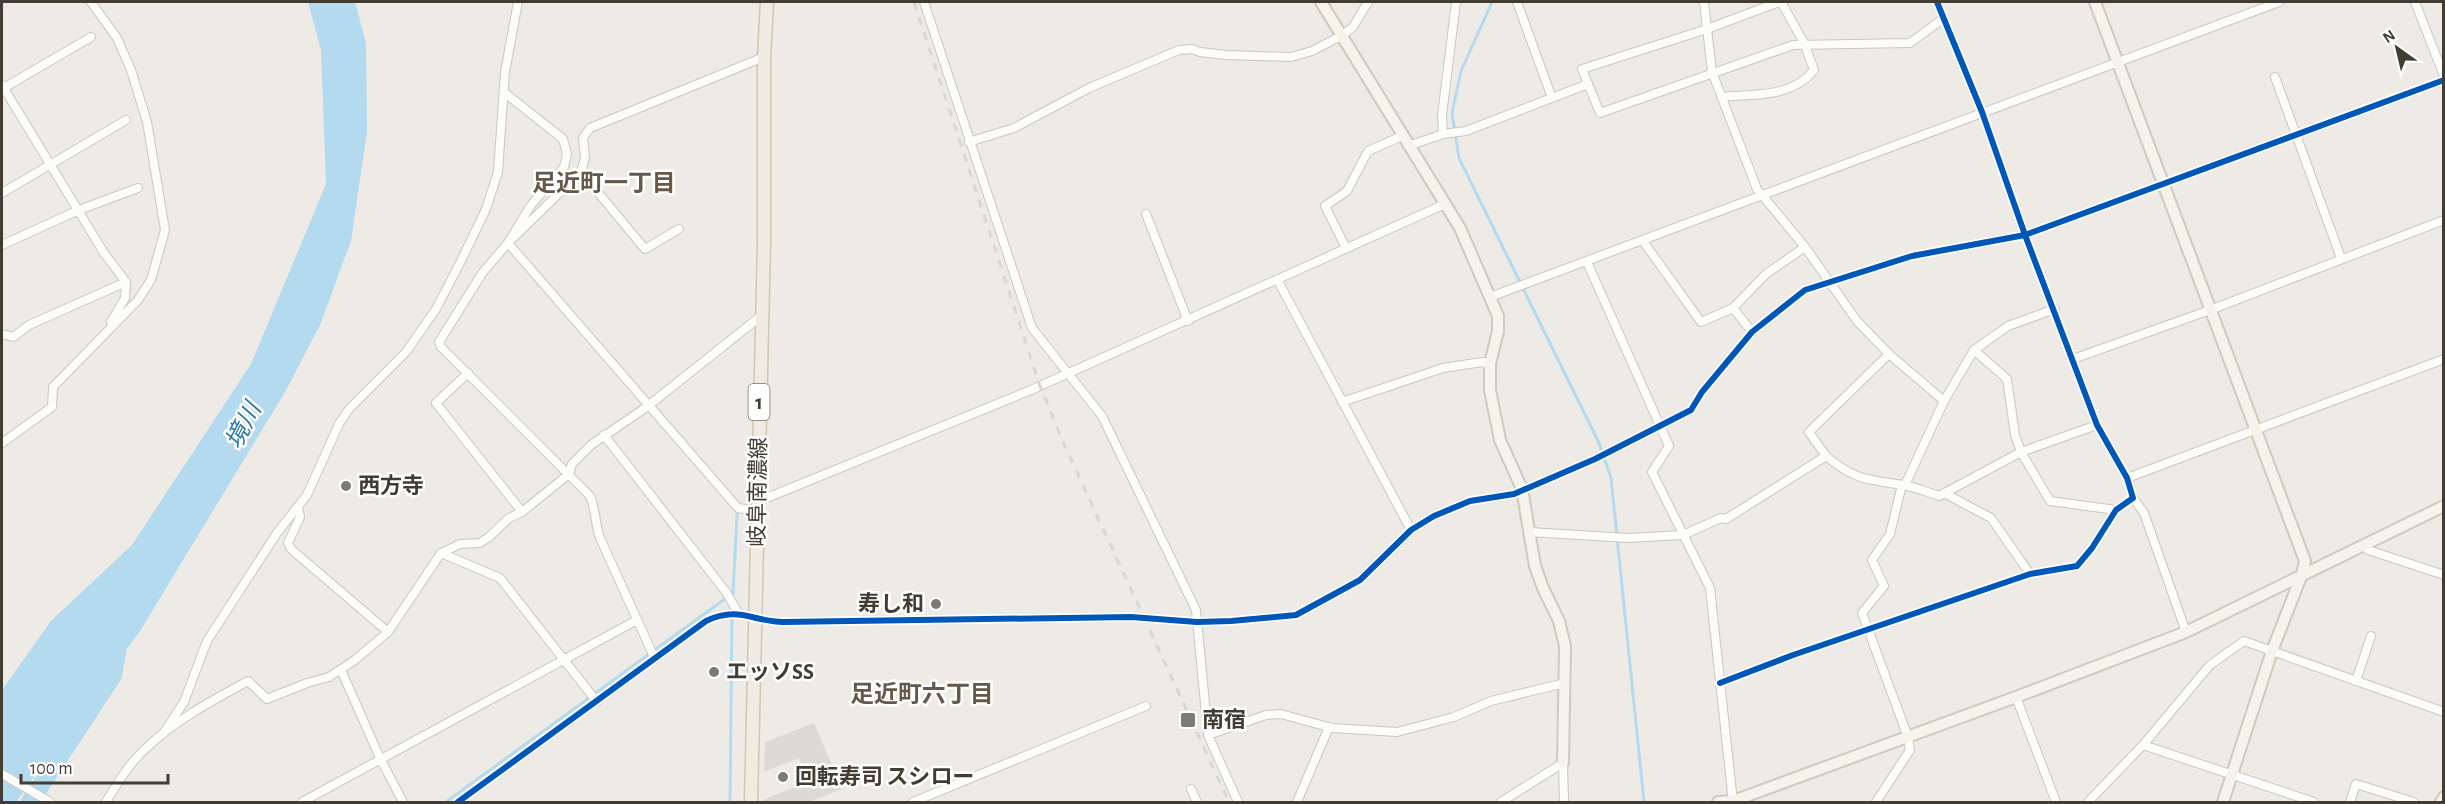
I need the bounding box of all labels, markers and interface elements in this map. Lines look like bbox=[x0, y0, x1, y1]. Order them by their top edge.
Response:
north arrow bbox=[2367, 18, 2427, 78]
text: N bbox=[2380, 27, 2398, 46]
district label: 足近町一丁目 bbox=[532, 170, 676, 196]
road number: 1 bbox=[748, 384, 770, 420]
water label: 境川 bbox=[221, 396, 267, 453]
street label: 岐阜南濃線 bbox=[745, 437, 770, 547]
place label: 西方寺 bbox=[358, 474, 424, 497]
marker: 西方寺 bbox=[339, 479, 353, 493]
place label: 寿し和 bbox=[858, 592, 924, 615]
marker: 寿し和 bbox=[929, 597, 943, 611]
place label: エッソSS bbox=[726, 661, 814, 683]
marker: エッソSS bbox=[707, 665, 721, 679]
district label: 足近町六丁目 bbox=[850, 681, 994, 707]
place label: 南宿 bbox=[1202, 708, 1246, 731]
marker: 南宿 bbox=[1179, 711, 1197, 729]
scale bar bbox=[21, 747, 168, 785]
text: 100 m bbox=[30, 760, 73, 778]
place label: 回転寿司 スシロー bbox=[795, 765, 974, 788]
marker: 回転寿司 スシロー bbox=[776, 770, 790, 784]

